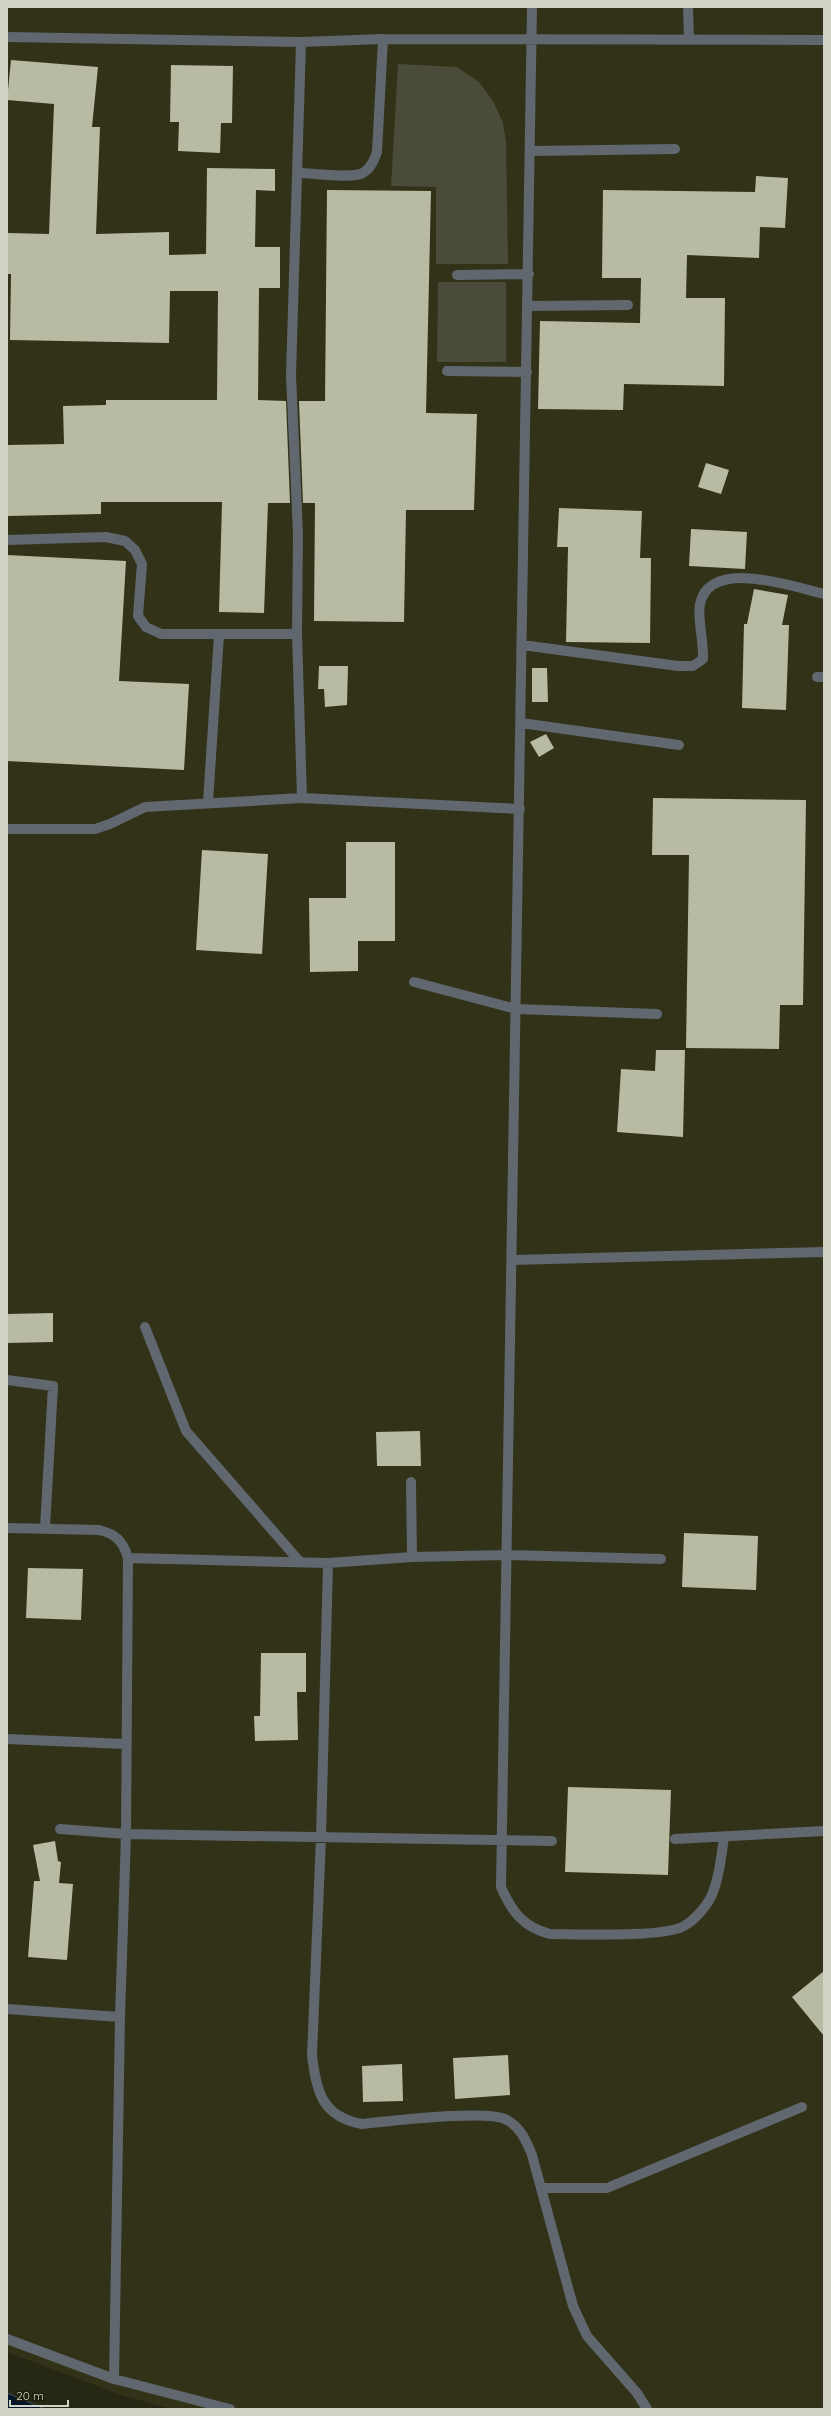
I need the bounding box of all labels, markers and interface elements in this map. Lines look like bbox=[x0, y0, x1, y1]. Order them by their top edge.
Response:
scale bar bbox=[10, 2382, 68, 2408]
text: 20 m bbox=[16, 2388, 44, 2403]

